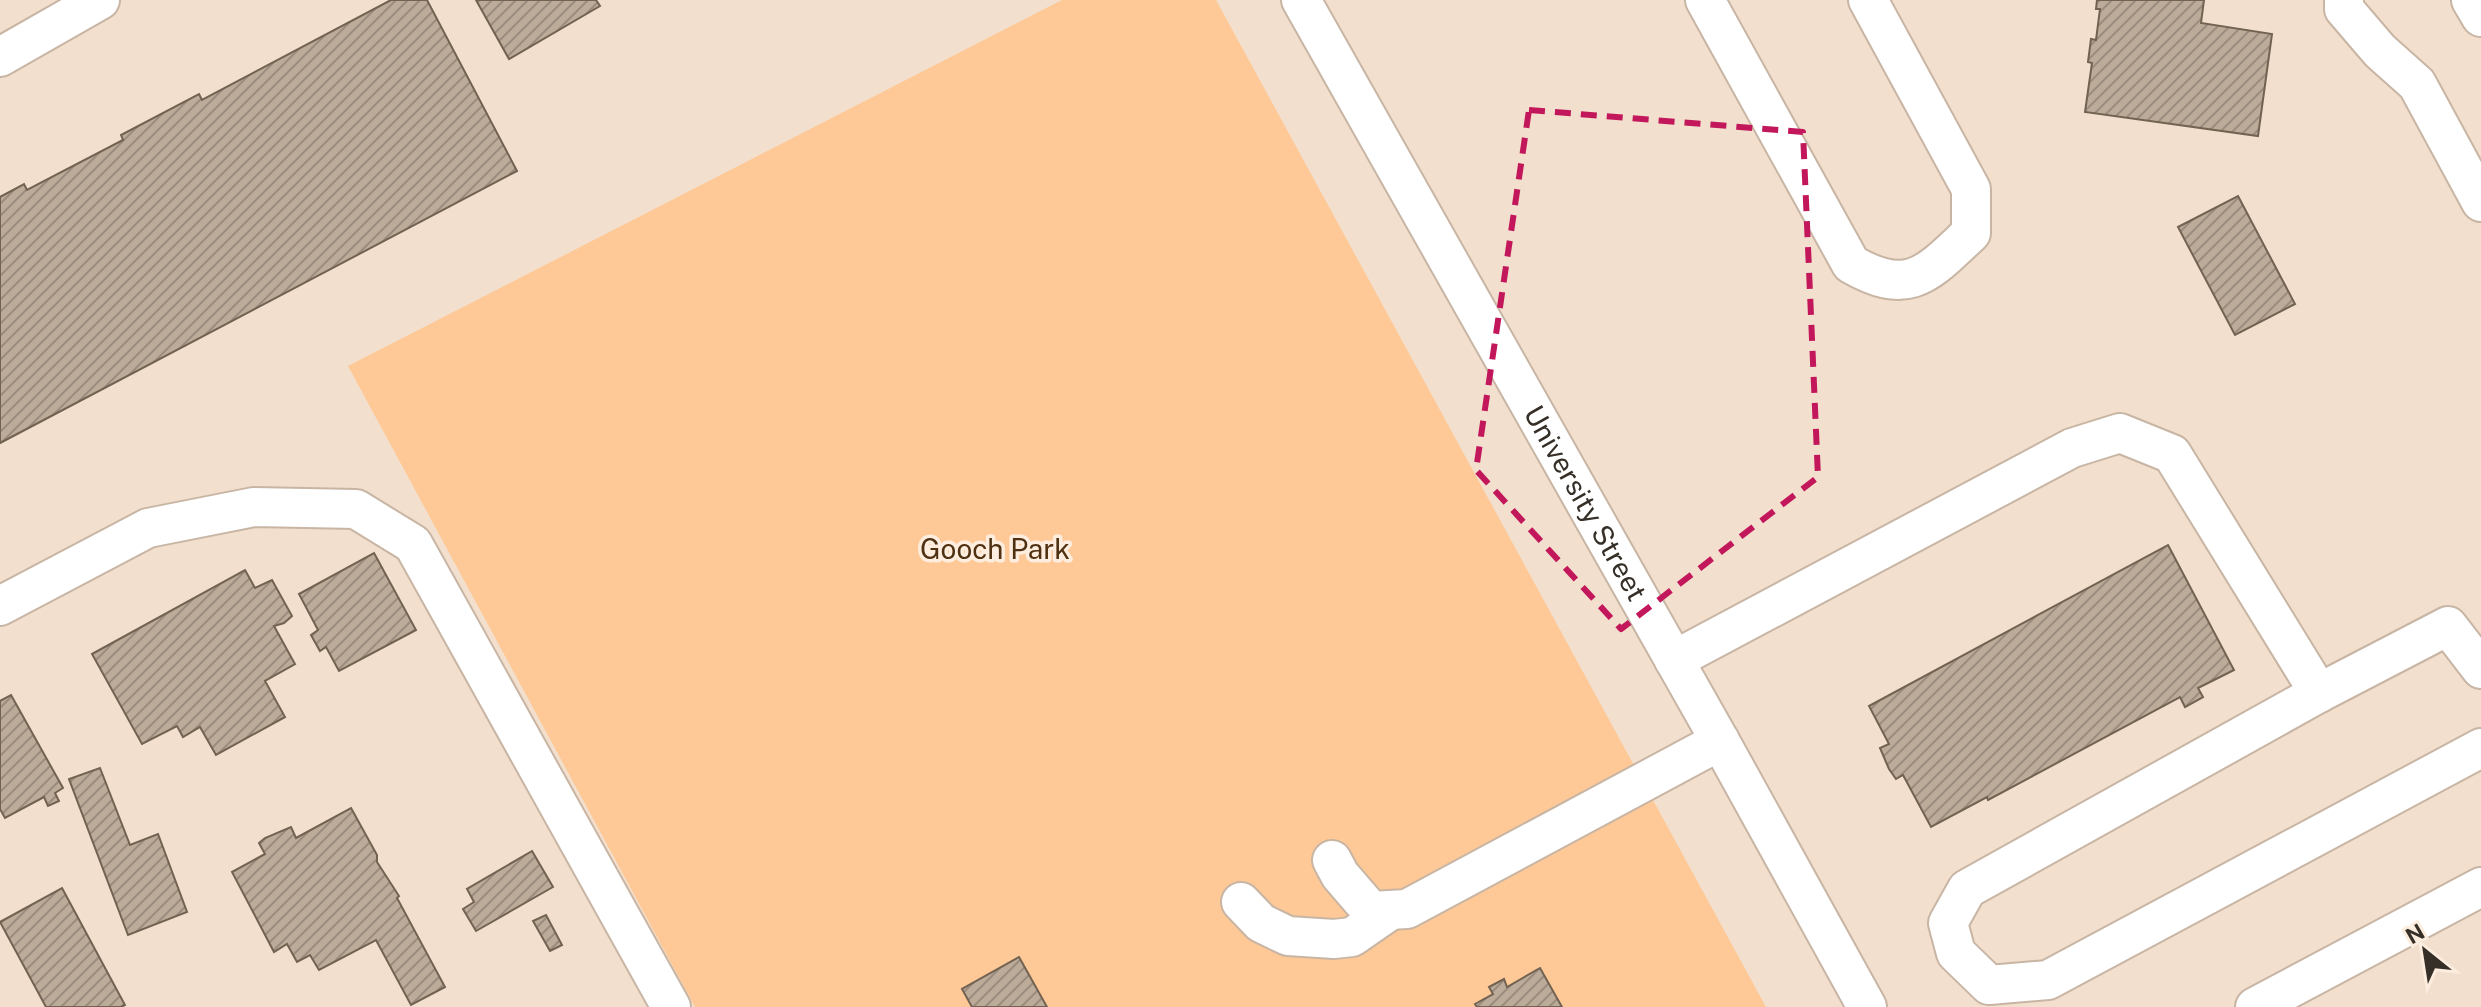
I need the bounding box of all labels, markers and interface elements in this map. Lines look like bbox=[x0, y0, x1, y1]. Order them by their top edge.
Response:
street label: University Street bbox=[1518, 400, 1654, 606]
park label: Gooch Park bbox=[920, 532, 1070, 565]
north arrow bbox=[2385, 911, 2465, 991]
text: N bbox=[2401, 918, 2429, 949]

